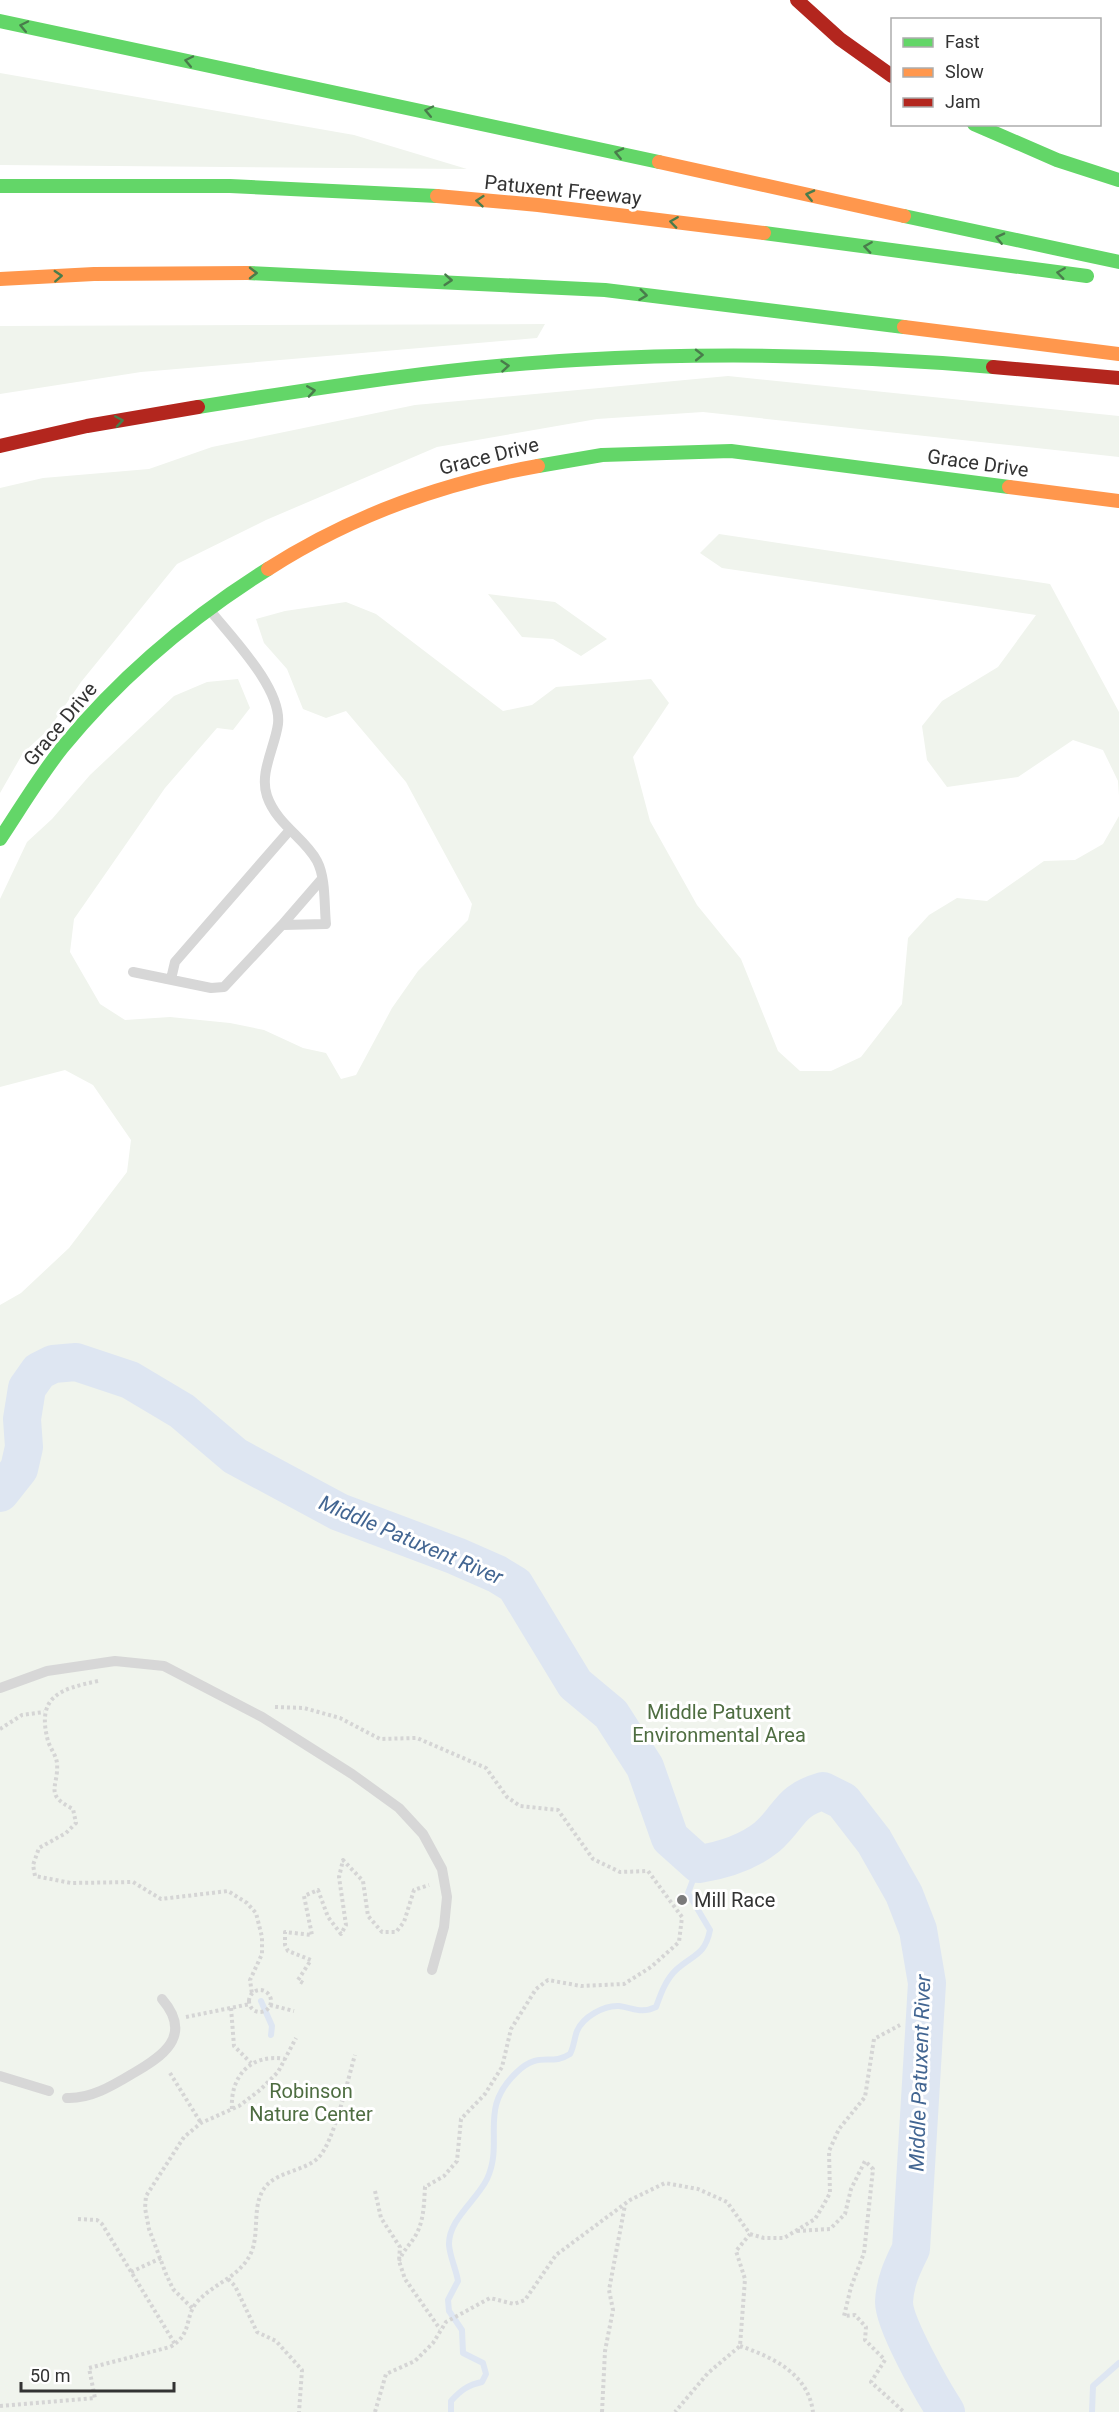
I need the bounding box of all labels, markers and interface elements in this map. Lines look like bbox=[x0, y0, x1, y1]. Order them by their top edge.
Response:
legend bbox=[891, 18, 1101, 126]
one-way arrow bbox=[19, 21, 29, 34]
text: Fast bbox=[945, 31, 980, 52]
one-way arrow bbox=[184, 55, 194, 68]
text: Slow bbox=[945, 61, 984, 82]
text: Jam bbox=[945, 91, 981, 112]
one-way arrow bbox=[424, 105, 434, 118]
one-way arrow bbox=[615, 147, 625, 160]
street label: Patuxent Freeway bbox=[483, 170, 643, 210]
one-way arrow bbox=[805, 190, 815, 203]
one-way arrow bbox=[476, 195, 485, 208]
one-way arrow bbox=[670, 216, 679, 228]
one-way arrow bbox=[995, 232, 1005, 245]
one-way arrow bbox=[863, 242, 872, 254]
one-way arrow bbox=[249, 267, 258, 279]
one-way arrow bbox=[1056, 267, 1066, 280]
one-way arrow bbox=[54, 269, 63, 282]
one-way arrow bbox=[444, 274, 453, 287]
one-way arrow bbox=[638, 288, 647, 301]
one-way arrow bbox=[695, 348, 704, 361]
one-way arrow bbox=[500, 360, 509, 373]
one-way arrow bbox=[307, 385, 316, 397]
one-way arrow bbox=[114, 415, 123, 427]
street label: Grace Drive bbox=[437, 432, 541, 480]
street label: Grace Drive bbox=[926, 444, 1030, 482]
street label: Grace Drive bbox=[18, 677, 102, 771]
water label: Middle Patuxent River bbox=[316, 1490, 507, 1590]
park label: Middle Patuxent Environmental Area bbox=[632, 1700, 806, 1747]
place label: Mill Race bbox=[694, 1888, 775, 1912]
marker: Mill Race bbox=[675, 1893, 689, 1907]
water label: Middle Patuxent River bbox=[905, 1973, 935, 2172]
park label: Robinson Nature Center bbox=[249, 2079, 373, 2126]
scale bar bbox=[21, 2355, 174, 2393]
text: 50 m bbox=[30, 2365, 70, 2386]

